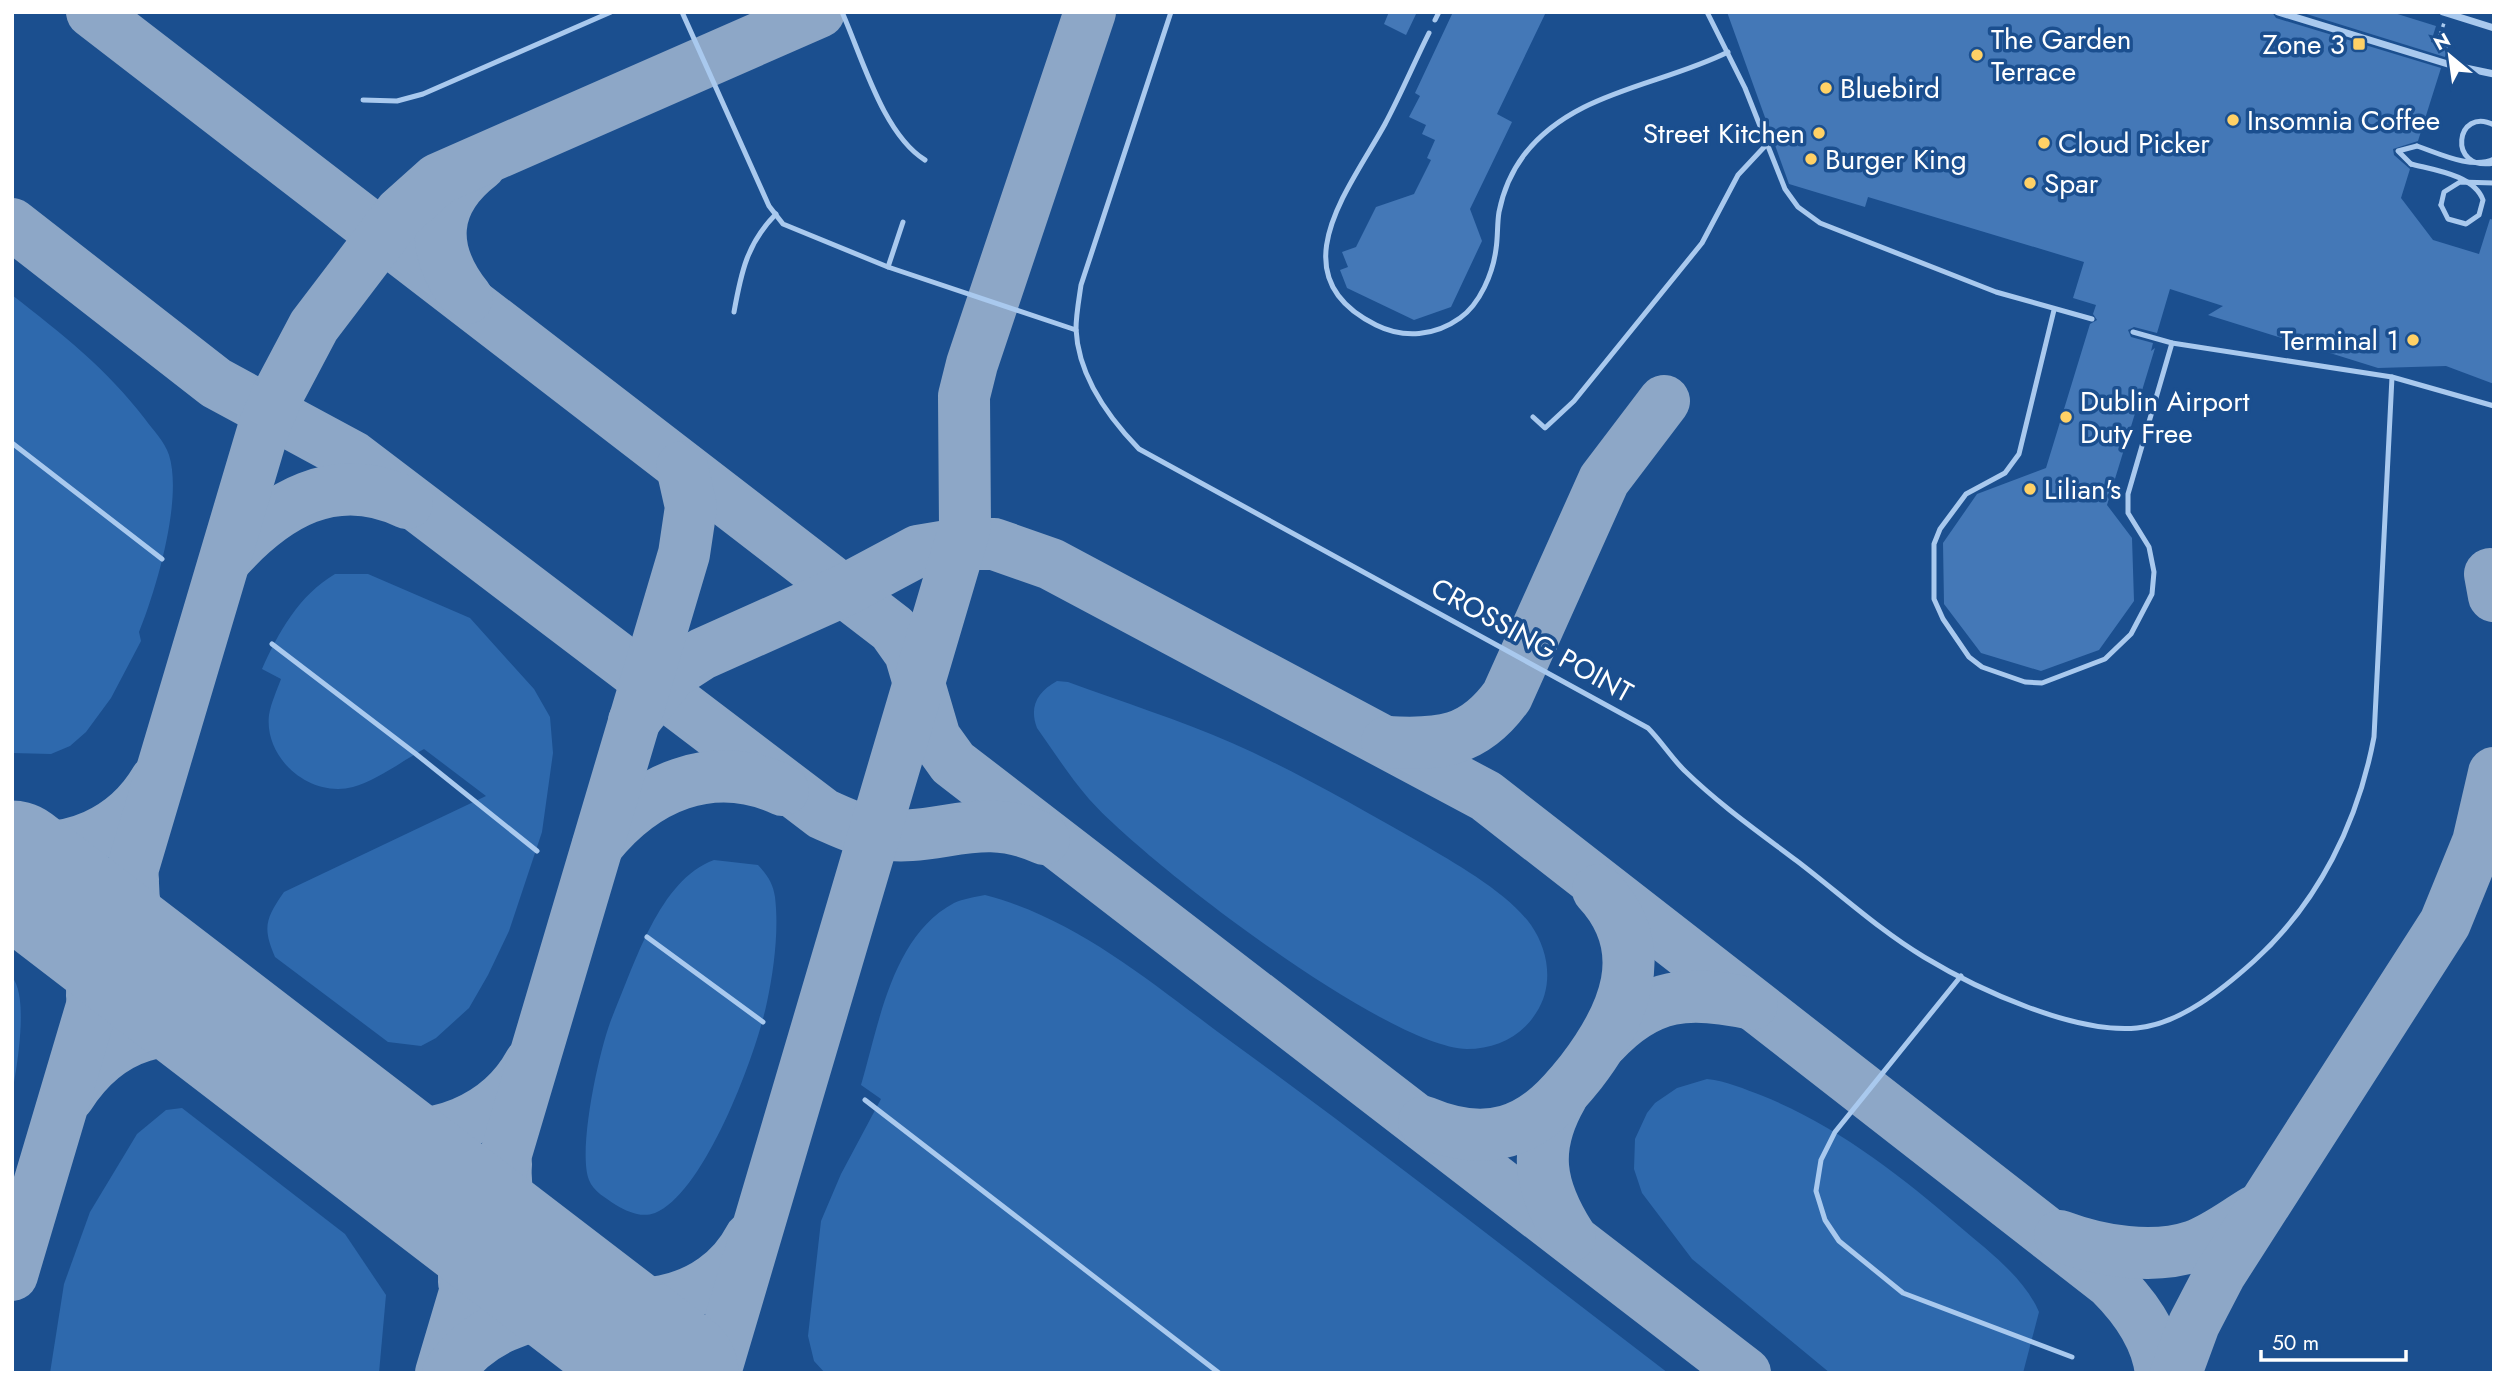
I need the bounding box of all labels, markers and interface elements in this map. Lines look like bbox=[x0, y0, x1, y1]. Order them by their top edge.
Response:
place label: The Garden Terrace bbox=[1991, 19, 2131, 92]
north arrow bbox=[2415, 21, 2485, 91]
place label: Zone 3 bbox=[2262, 24, 2345, 65]
text: N bbox=[2429, 26, 2455, 57]
marker: Zone 3 bbox=[2351, 36, 2367, 52]
marker: The Garden Terrace bbox=[1969, 47, 1985, 63]
place label: Bluebird bbox=[1840, 68, 1940, 109]
marker: Bluebird bbox=[1818, 80, 1834, 96]
place label: Insomnia Coffee bbox=[2247, 100, 2440, 141]
marker: Insomnia Coffee bbox=[2225, 112, 2241, 128]
place label: Street Kitchen bbox=[1643, 113, 1805, 154]
place label: Cloud Picker bbox=[2058, 123, 2210, 164]
marker: Street Kitchen bbox=[1811, 125, 1827, 141]
marker: Cloud Picker bbox=[2036, 135, 2052, 151]
place label: Burger King bbox=[1825, 139, 1967, 180]
marker: Burger King bbox=[1803, 151, 1819, 167]
place label: Spar bbox=[2044, 163, 2099, 204]
marker: Spar bbox=[2022, 175, 2038, 191]
place label: Terminal 1 bbox=[2280, 320, 2399, 361]
marker: Terminal 1 bbox=[2405, 332, 2421, 348]
place label: Dublin Airport Duty Free bbox=[2080, 381, 2250, 454]
marker: Dublin Airport Duty Free bbox=[2058, 409, 2074, 425]
place label: Lilian's bbox=[2044, 469, 2121, 510]
marker: Lilian's bbox=[2022, 481, 2038, 497]
street label: CROSSING POINT bbox=[1424, 567, 1640, 713]
scale bar bbox=[2261, 1318, 2406, 1362]
text: 50 m bbox=[2272, 1328, 2319, 1358]

